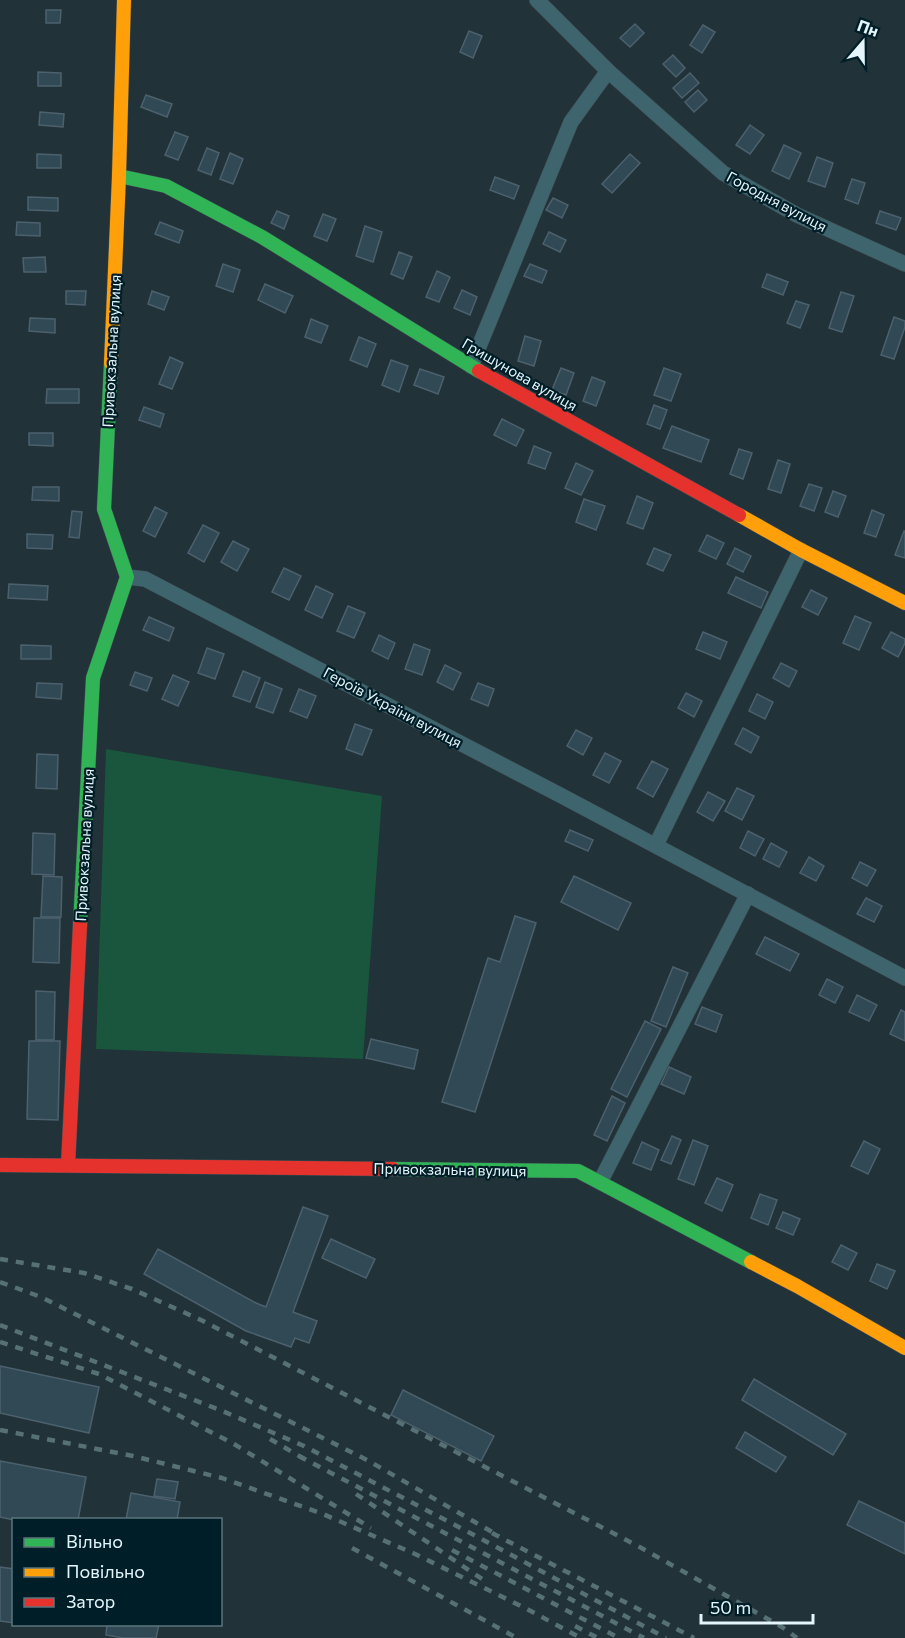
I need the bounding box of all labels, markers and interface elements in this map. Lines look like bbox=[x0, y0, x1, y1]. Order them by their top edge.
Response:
north arrow bbox=[833, 12, 893, 72]
text: Пн bbox=[855, 15, 882, 40]
street label: Городня вулиця bbox=[724, 167, 830, 235]
street label: Привокзальна вулиця bbox=[98, 274, 124, 428]
street label: Гришунова вулиця bbox=[459, 334, 581, 414]
street label: Героїв України вулиця bbox=[321, 663, 465, 751]
street label: Привокзальна вулиця bbox=[71, 768, 97, 922]
street label: Привокзальна вулиця bbox=[373, 1159, 527, 1179]
legend bbox=[12, 1518, 222, 1626]
text: Вільно bbox=[66, 1530, 123, 1552]
text: Повільно bbox=[66, 1560, 145, 1582]
scale bar bbox=[701, 1587, 814, 1625]
text: Затор bbox=[66, 1590, 115, 1612]
text: 50 m bbox=[710, 1596, 751, 1618]

